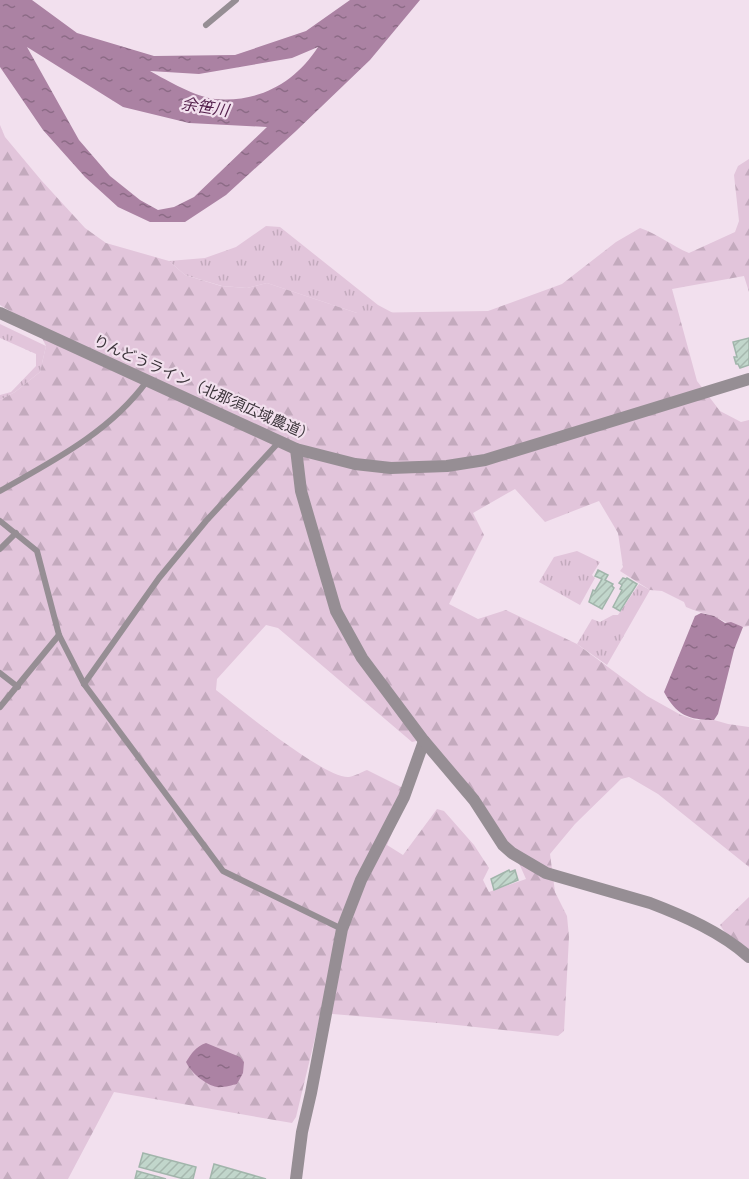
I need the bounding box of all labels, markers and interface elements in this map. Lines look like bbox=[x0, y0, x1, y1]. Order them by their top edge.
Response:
water label: 余笹川 bbox=[179, 92, 232, 122]
street label: りんどうライン（北那須広域農道） bbox=[90, 330, 318, 446]

